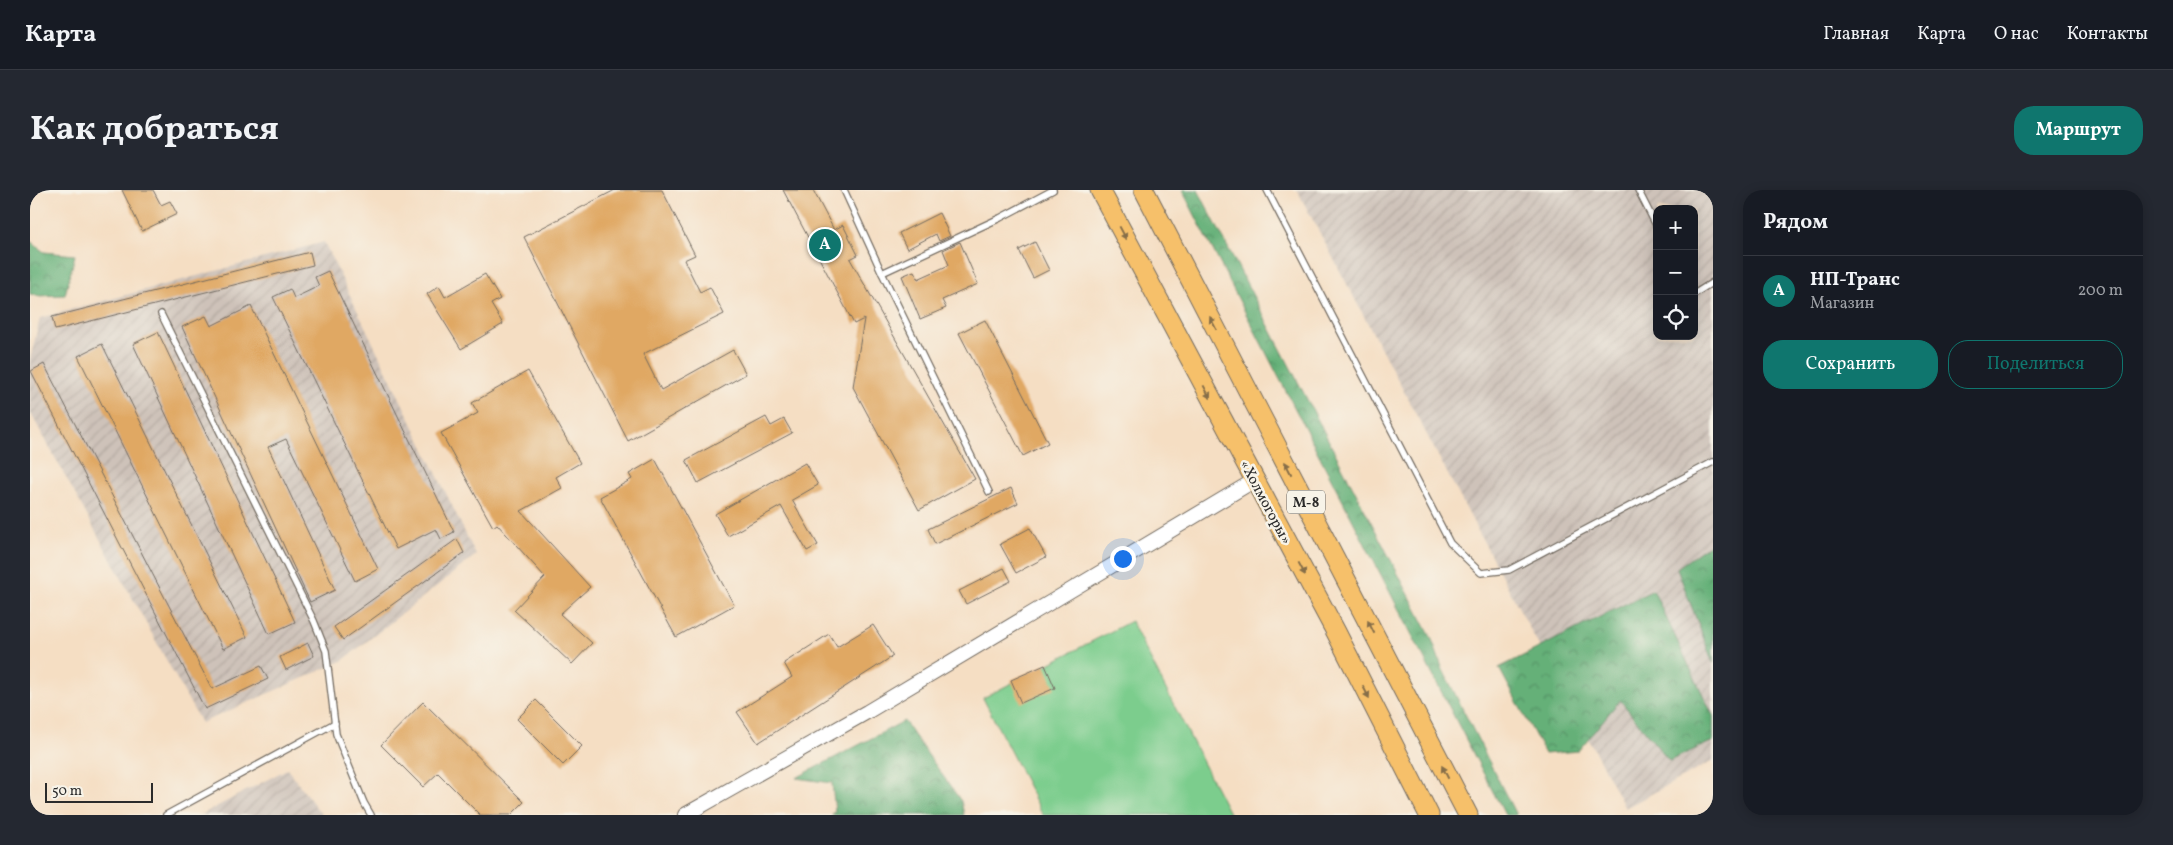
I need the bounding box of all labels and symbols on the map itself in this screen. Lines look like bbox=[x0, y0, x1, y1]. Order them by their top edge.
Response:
pin: A bbox=[809, 226, 841, 264]
one-way arrow bbox=[1119, 226, 1127, 240]
one-way arrow bbox=[1209, 316, 1217, 331]
one-way arrow bbox=[1203, 385, 1212, 399]
street label: «Холмогоры» bbox=[1234, 457, 1296, 549]
one-way arrow bbox=[1284, 460, 1292, 475]
road number: М-8 bbox=[1287, 490, 1325, 514]
your location bbox=[1110, 546, 1136, 572]
one-way arrow bbox=[1298, 562, 1306, 576]
one-way arrow bbox=[1367, 620, 1375, 635]
one-way arrow bbox=[1362, 684, 1370, 699]
one-way arrow bbox=[1441, 764, 1449, 779]
scale bar bbox=[45, 780, 152, 803]

